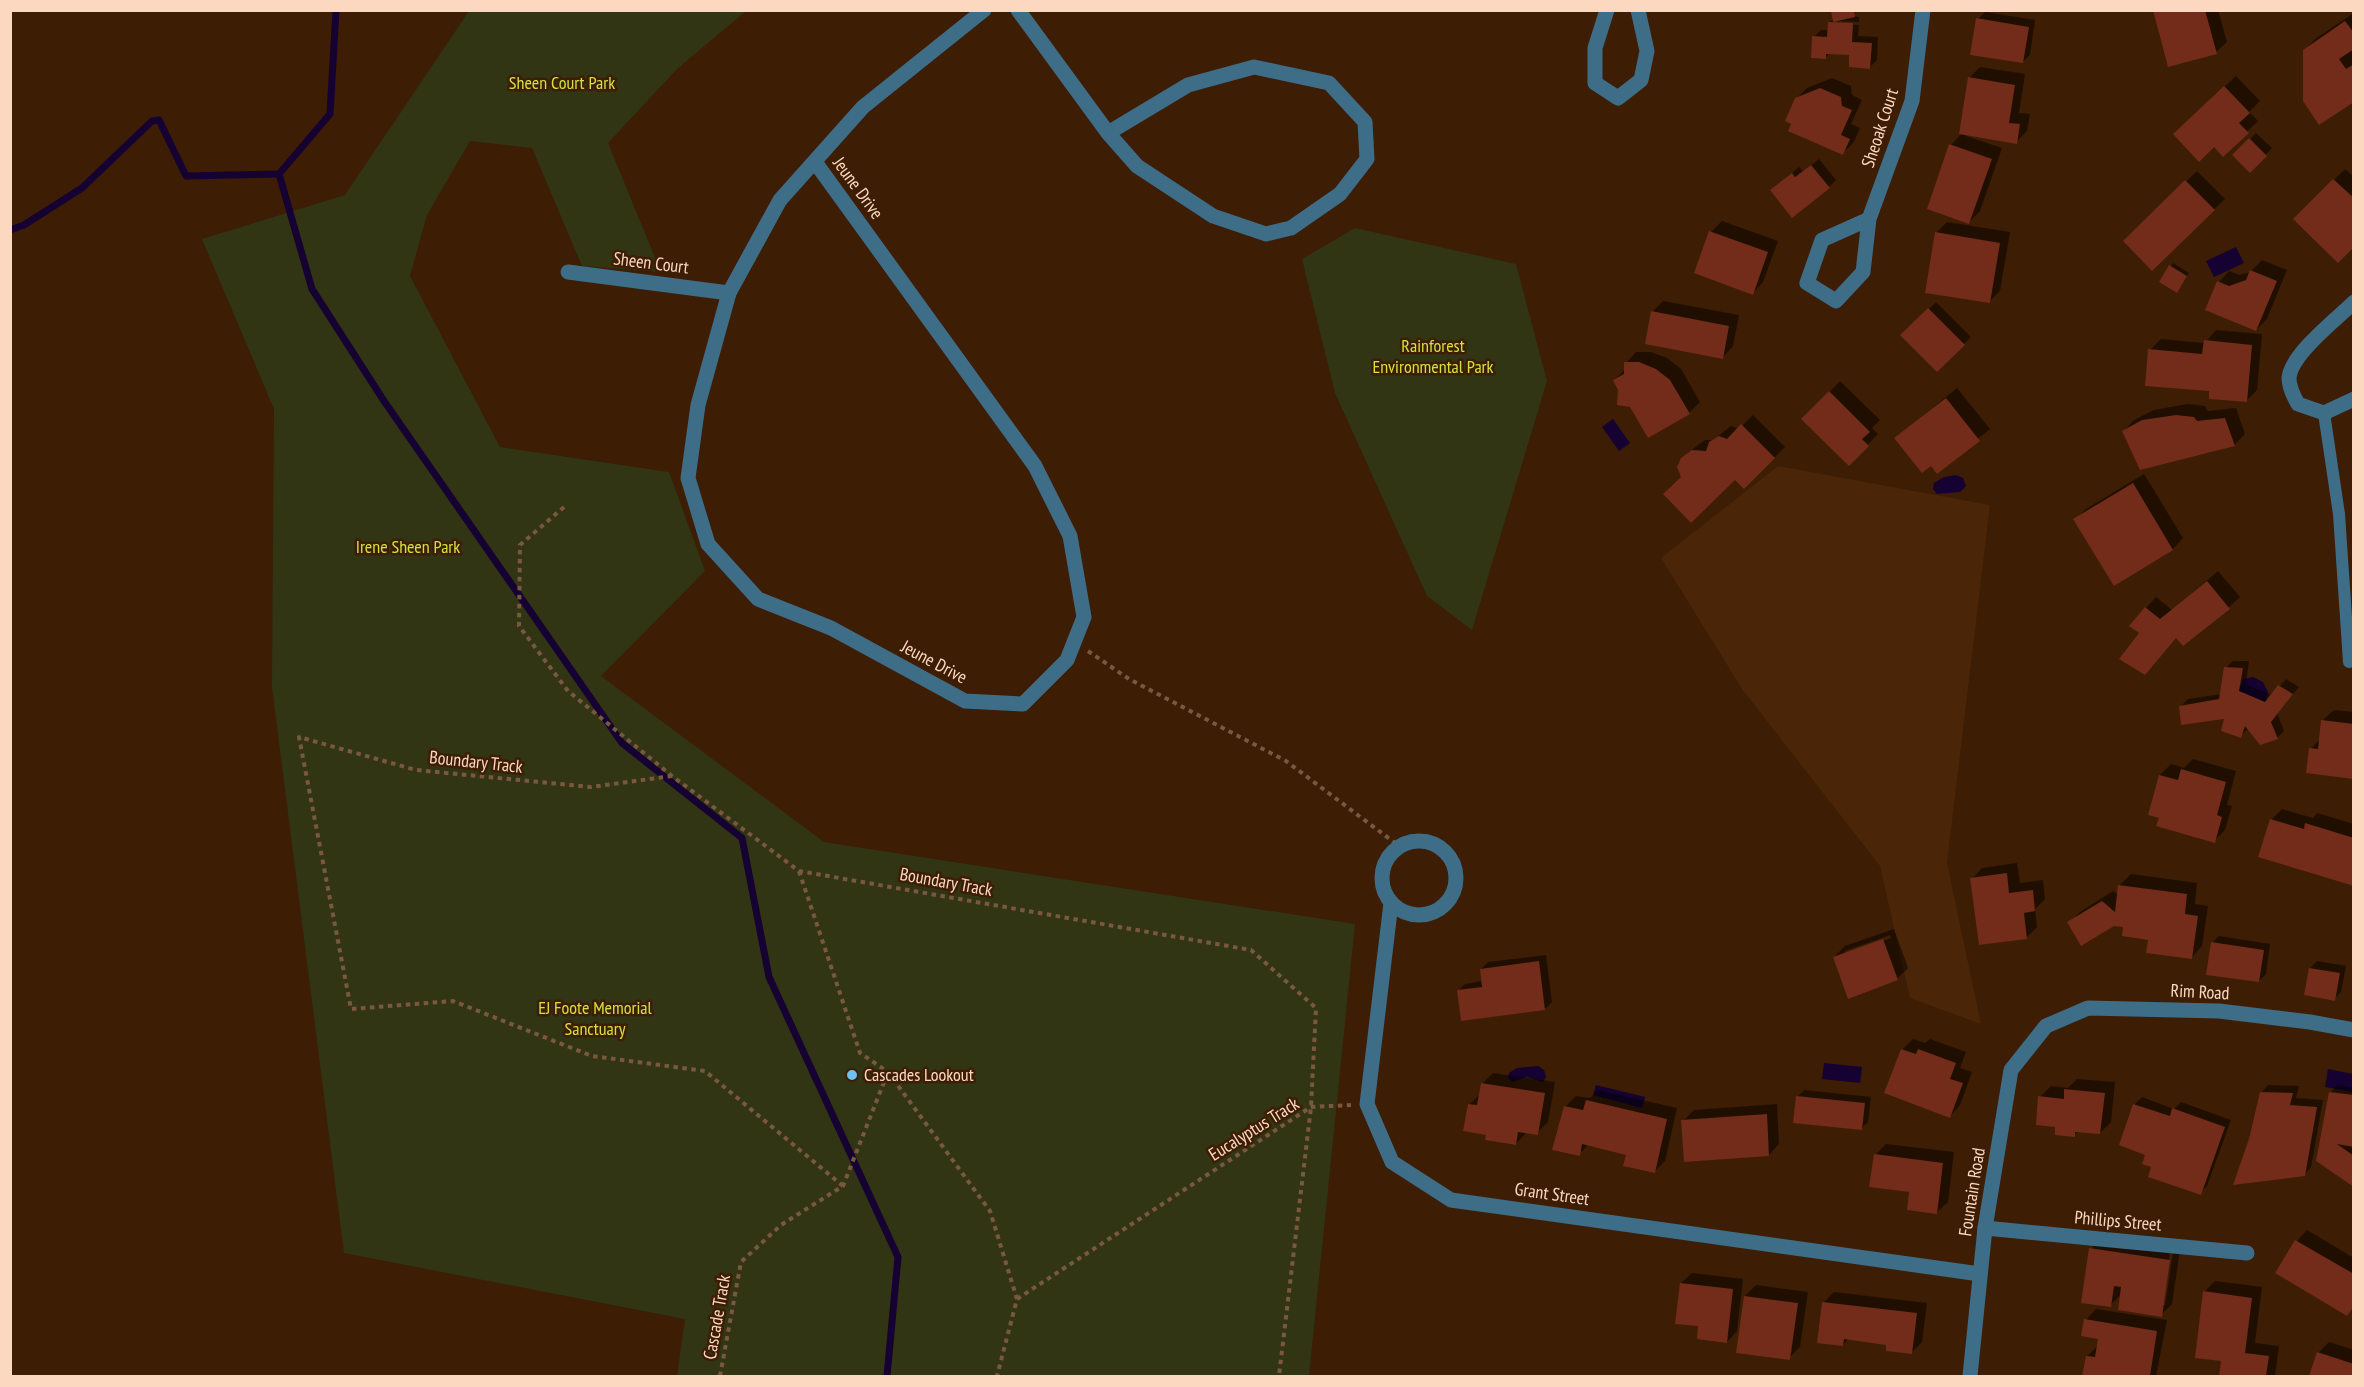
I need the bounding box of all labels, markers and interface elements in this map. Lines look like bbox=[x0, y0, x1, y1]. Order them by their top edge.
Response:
park label: Sheen Court Park bbox=[509, 71, 615, 94]
street label: Sheoak Court bbox=[1856, 85, 1903, 170]
street label: Jeune Drive bbox=[828, 151, 889, 223]
street label: Sheen Court bbox=[612, 246, 690, 279]
park label: Rainforest Environmental Park bbox=[1372, 334, 1494, 378]
park label: Irene Sheen Park bbox=[356, 535, 460, 558]
street label: Jeune Drive bbox=[896, 634, 971, 688]
street label: Boundary Track bbox=[428, 745, 524, 778]
street label: Boundary Track bbox=[898, 862, 994, 901]
street label: Rim Road bbox=[2170, 978, 2230, 1005]
park label: EJ Foote Memorial Sanctuary bbox=[538, 996, 653, 1040]
place label: Cascades Lookout bbox=[864, 1063, 974, 1086]
marker: Cascades Lookout bbox=[845, 1068, 859, 1082]
street label: Eucalyptus Track bbox=[1204, 1092, 1303, 1165]
street label: Fountain Road bbox=[1953, 1146, 1990, 1238]
street label: Grant Street bbox=[1513, 1177, 1591, 1210]
street label: Phillips Street bbox=[2074, 1205, 2163, 1236]
street label: Cascade Track bbox=[698, 1273, 735, 1361]

